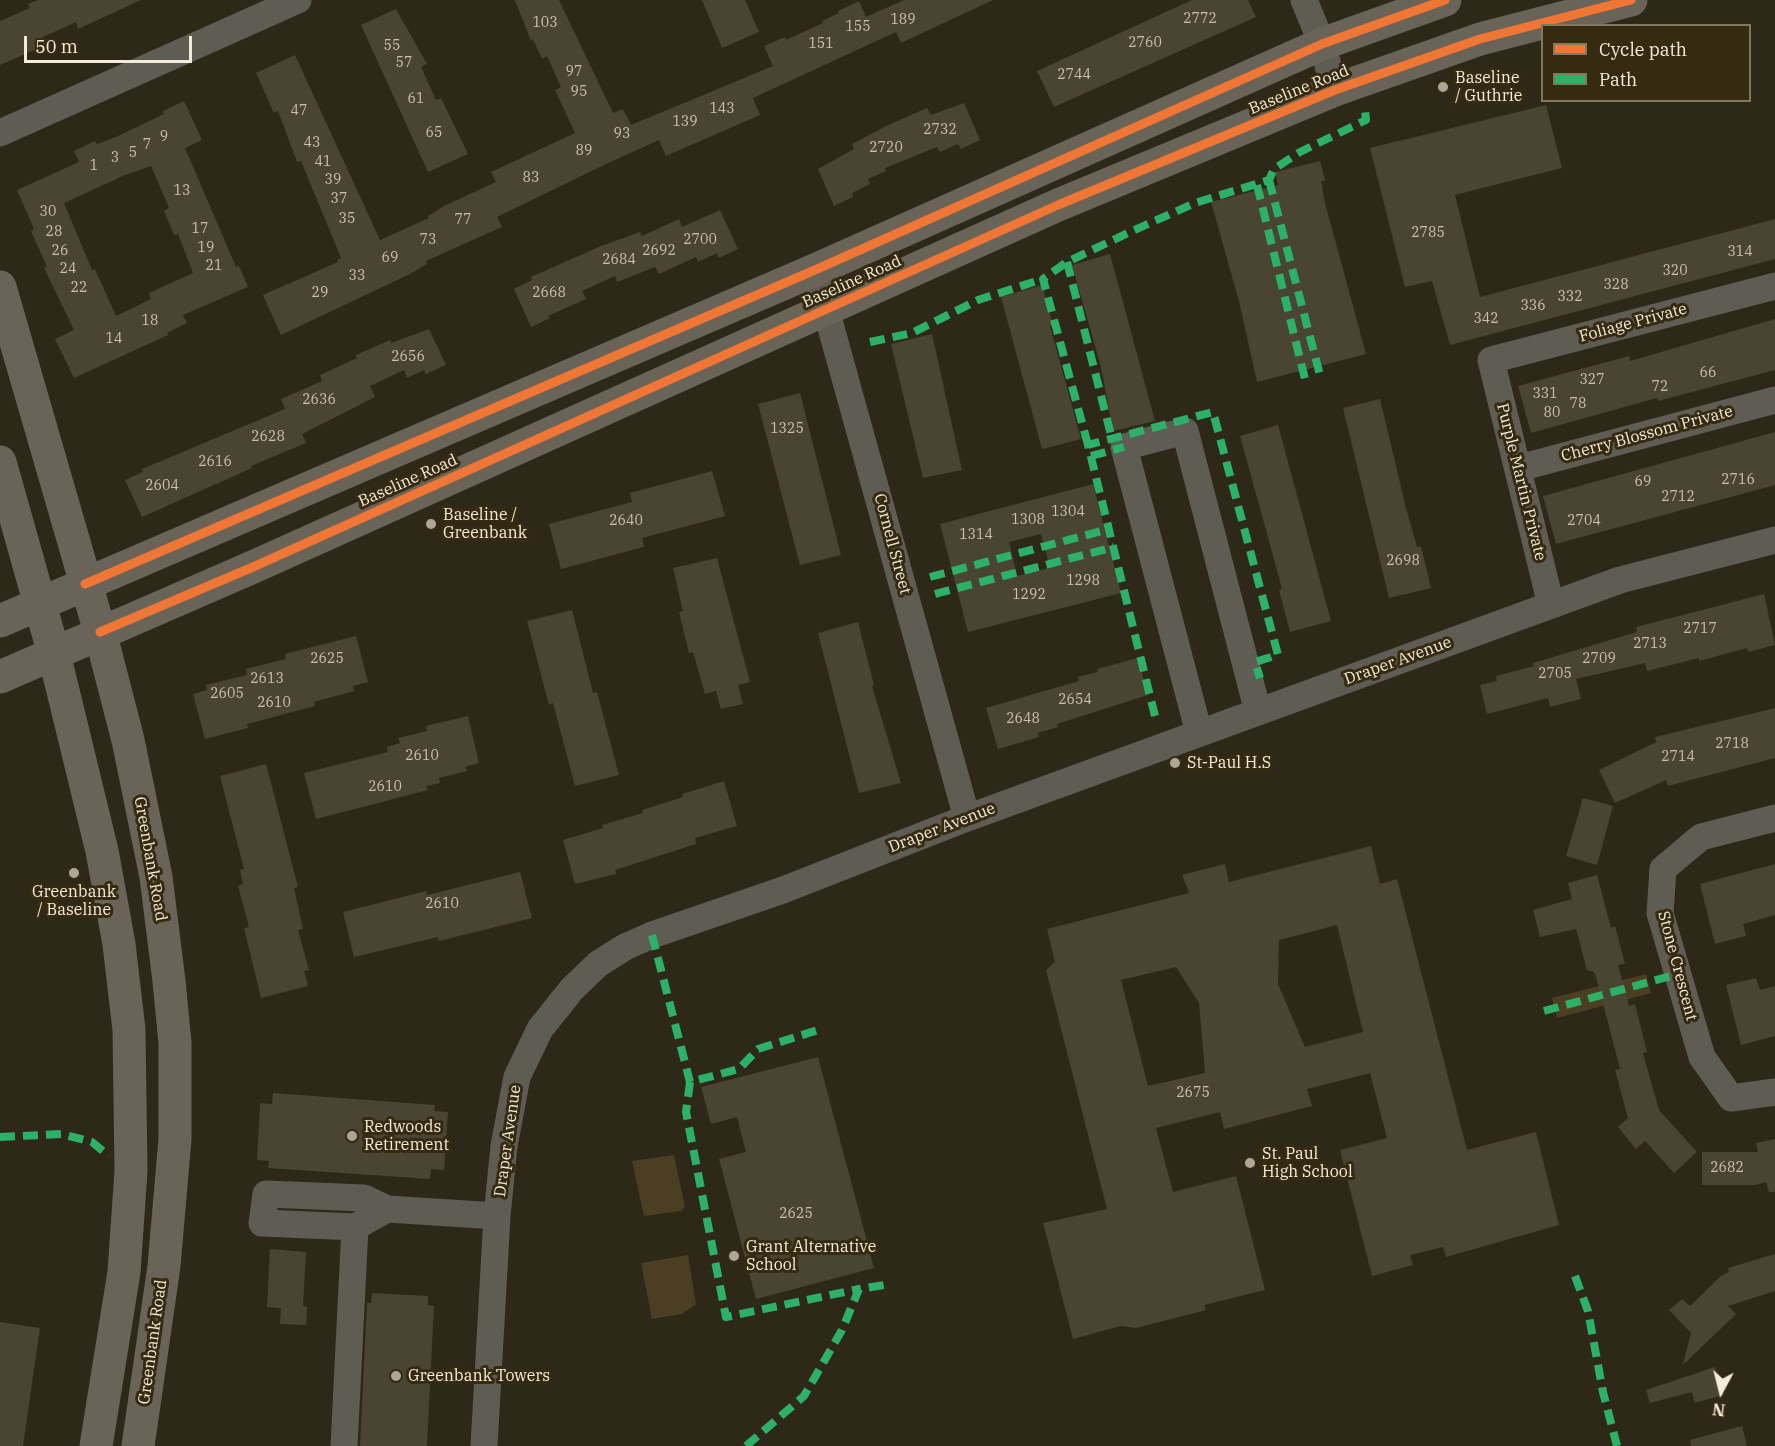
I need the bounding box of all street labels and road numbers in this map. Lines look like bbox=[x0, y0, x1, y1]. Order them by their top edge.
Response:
street label: Baseline Road bbox=[1246, 61, 1352, 119]
street label: Baseline Road bbox=[800, 252, 904, 312]
street label: Foliage Private bbox=[1577, 299, 1689, 347]
street label: Purple Martin Private bbox=[1492, 401, 1550, 563]
street label: Cherry Blossom Private bbox=[1559, 402, 1735, 466]
street label: Baseline Road bbox=[356, 451, 460, 511]
street label: Cornell Street bbox=[869, 492, 915, 596]
street label: Draper Avenue bbox=[1342, 633, 1454, 689]
street label: Greenbank Road bbox=[130, 795, 170, 923]
street label: Draper Avenue bbox=[886, 799, 998, 857]
street label: Stone Crescent bbox=[1653, 909, 1701, 1023]
street label: Draper Avenue bbox=[491, 1084, 525, 1198]
street label: Greenbank Road bbox=[135, 1278, 171, 1406]

